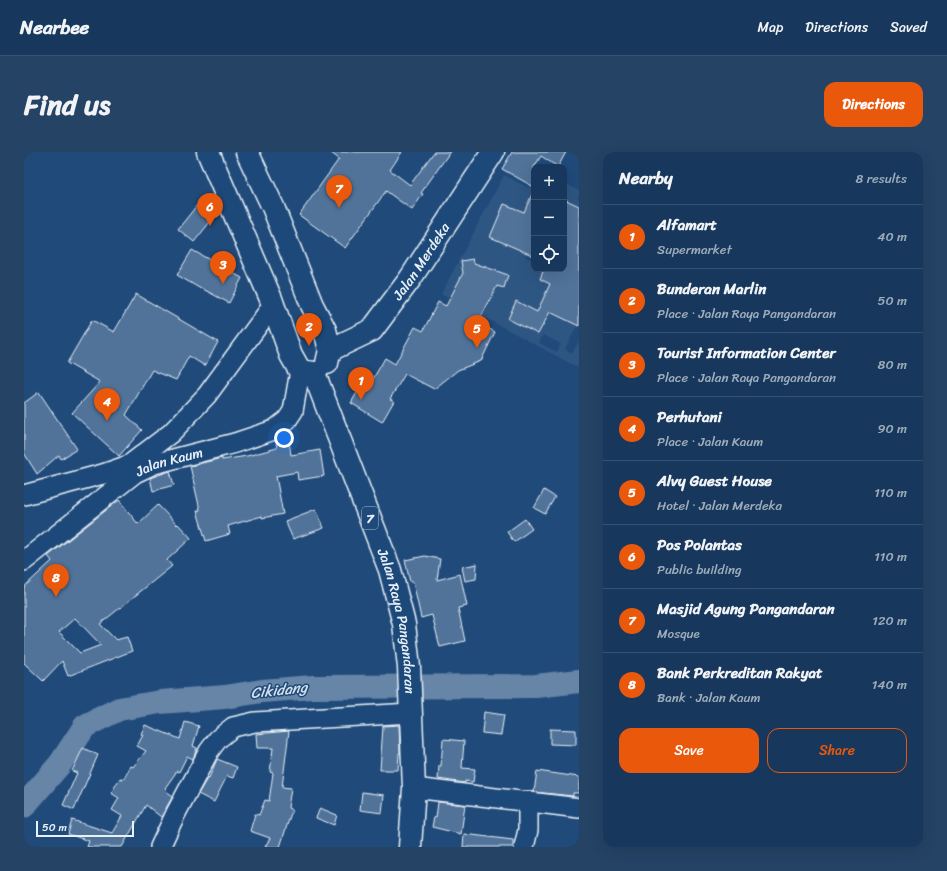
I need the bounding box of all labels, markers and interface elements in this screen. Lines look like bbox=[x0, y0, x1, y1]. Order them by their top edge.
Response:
text: Nearbee bbox=[20, 11, 89, 44]
text: Map bbox=[757, 15, 783, 40]
text: Directions bbox=[805, 15, 868, 40]
text: Saved bbox=[890, 15, 927, 40]
text: Find us bbox=[24, 80, 111, 129]
button: Directions bbox=[824, 82, 923, 127]
text: Nearby bbox=[619, 163, 673, 193]
map controls bbox=[531, 164, 567, 272]
button: + bbox=[531, 164, 567, 200]
text: 8 results bbox=[855, 167, 907, 190]
pin: 7 bbox=[326, 175, 352, 208]
pin: 6 bbox=[197, 193, 223, 226]
button: − bbox=[531, 200, 567, 236]
text: Alfamart bbox=[657, 212, 717, 238]
street label: Jalan Merdeka bbox=[386, 217, 457, 307]
text: 1 bbox=[629, 225, 635, 248]
text: 40 m bbox=[877, 225, 907, 248]
button: locate bbox=[531, 236, 567, 272]
text: Supermarket bbox=[657, 238, 732, 261]
pin: 3 bbox=[210, 251, 236, 284]
text: Bunderan Marlin bbox=[657, 276, 766, 302]
text: 2 bbox=[628, 289, 636, 312]
text: 50 m bbox=[877, 289, 907, 312]
text: Place · Jalan Raya Pangandaran bbox=[657, 302, 836, 325]
pin: 2 bbox=[296, 313, 322, 346]
pin: 5 bbox=[464, 315, 490, 348]
text: Tourist Information Center bbox=[657, 340, 836, 366]
text: 3 bbox=[628, 353, 636, 376]
text: 80 m bbox=[878, 353, 907, 376]
text: Place · Jalan Raya Pangandaran bbox=[657, 366, 836, 389]
pin: 1 bbox=[348, 367, 374, 400]
pin: 4 bbox=[94, 388, 120, 421]
text: Perhutani bbox=[657, 404, 722, 430]
text: 4 bbox=[628, 417, 636, 440]
text: 90 m bbox=[877, 417, 907, 440]
your location bbox=[274, 428, 294, 448]
text: Place · Jalan Kaum bbox=[657, 430, 763, 453]
street label: Jalan Kaum bbox=[130, 440, 206, 485]
text: Alvy Guest House bbox=[657, 468, 772, 494]
text: 5 bbox=[628, 481, 636, 504]
text: 110 m bbox=[874, 481, 907, 504]
text: Hotel · Jalan Merdeka bbox=[657, 494, 782, 517]
road number: 7 bbox=[362, 507, 378, 529]
text: Pos Polantas bbox=[657, 532, 742, 558]
street label: Jalan Raya Pangandaran bbox=[369, 544, 422, 695]
text: 6 bbox=[628, 545, 636, 568]
text: 110 m bbox=[874, 545, 907, 568]
text: Public building bbox=[657, 558, 742, 581]
pin: 8 bbox=[43, 564, 69, 597]
text: Masjid Agung Pangandaran bbox=[657, 596, 835, 622]
text: 7 bbox=[628, 609, 636, 632]
text: 120 m bbox=[872, 609, 907, 632]
text: Mosque bbox=[657, 622, 700, 645]
text: Bank Perkreditan Rakyat bbox=[657, 660, 823, 686]
text: 8 bbox=[628, 673, 636, 696]
text: 140 m bbox=[872, 673, 907, 696]
water label: Cikidang bbox=[249, 674, 310, 706]
text: Bank · Jalan Kaum bbox=[657, 686, 761, 709]
button: Save bbox=[619, 728, 759, 773]
button: Share bbox=[767, 728, 907, 773]
text: 50 m bbox=[42, 818, 67, 837]
scale bar bbox=[36, 819, 134, 838]

